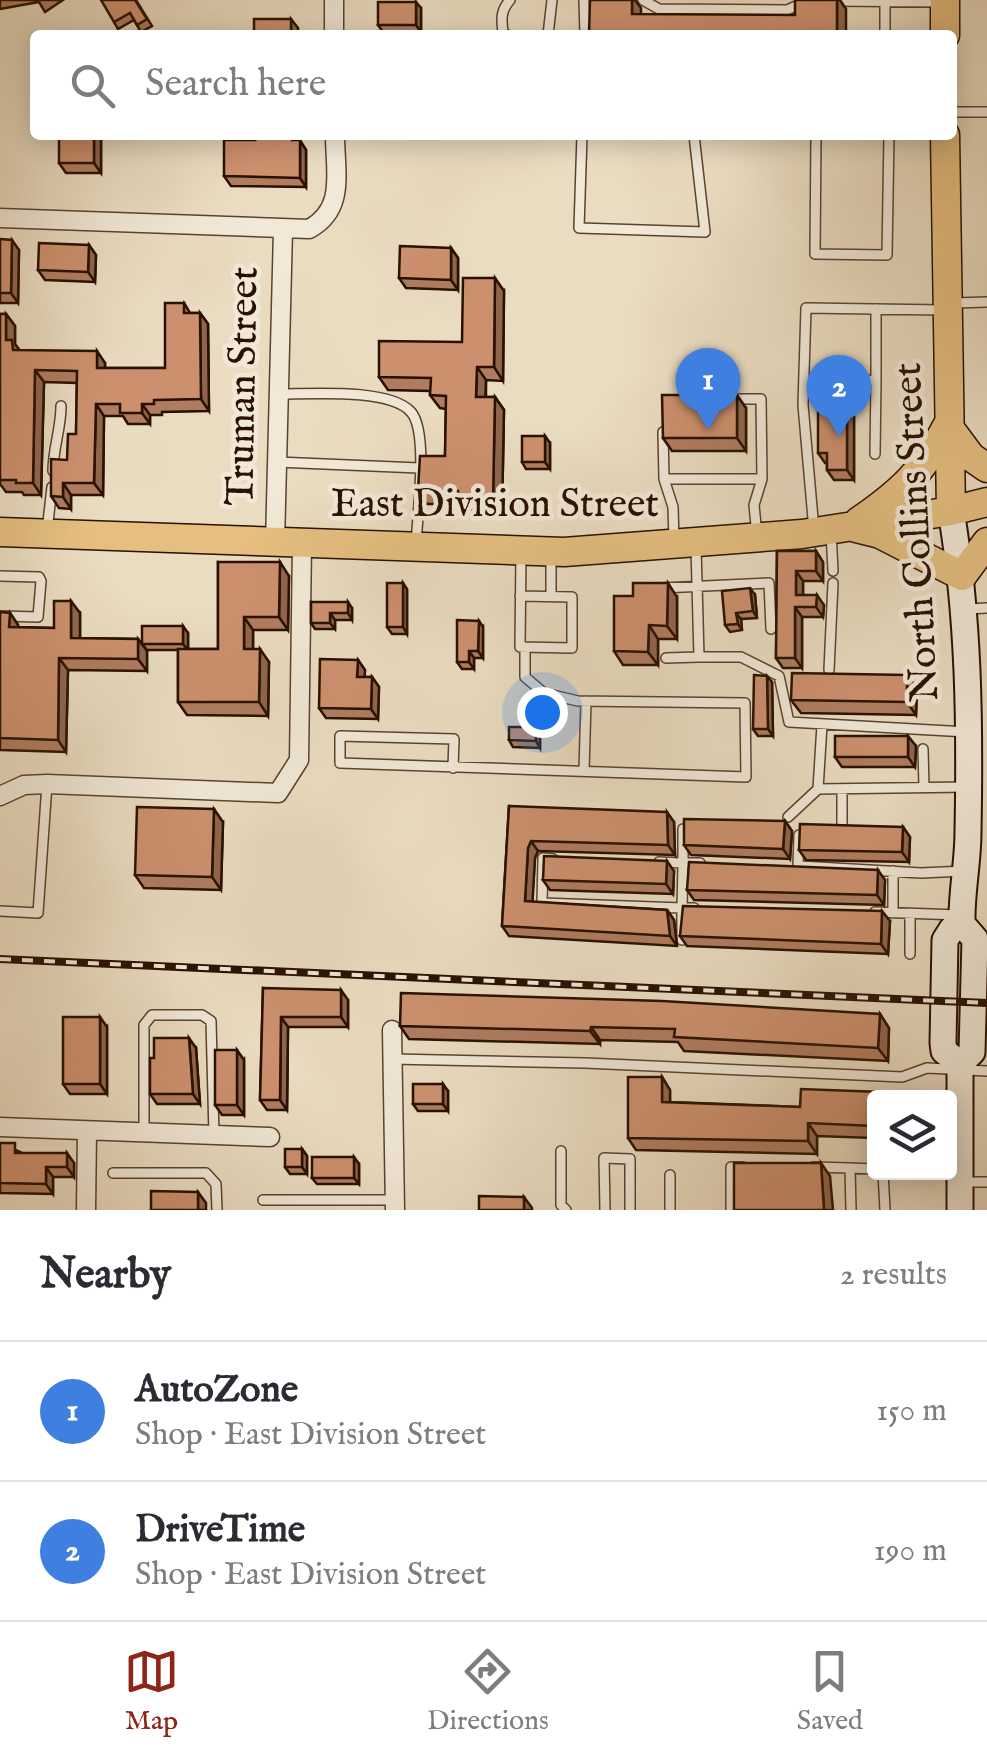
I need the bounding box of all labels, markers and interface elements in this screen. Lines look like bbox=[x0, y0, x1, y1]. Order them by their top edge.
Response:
search box bbox=[30, 30, 957, 140]
icon: search bbox=[65, 58, 120, 113]
text: Search here bbox=[145, 61, 326, 109]
street label: Truman Street bbox=[216, 266, 272, 506]
pin: 1 bbox=[676, 348, 740, 430]
pin: 2 bbox=[806, 354, 872, 437]
street label: North Collins Street bbox=[884, 361, 952, 703]
street label: East Division Street bbox=[331, 480, 659, 531]
your location bbox=[517, 687, 568, 738]
map controls bbox=[867, 1090, 957, 1180]
button: layers bbox=[867, 1090, 957, 1180]
text: Nearby bbox=[40, 1249, 171, 1302]
text: 2 results bbox=[840, 1255, 947, 1296]
text: AutoZone bbox=[135, 1367, 298, 1415]
text: 1 bbox=[67, 1391, 78, 1432]
text: 150 m bbox=[876, 1391, 947, 1432]
text: Shop · East Division Street bbox=[135, 1415, 486, 1456]
text: DriveTime bbox=[135, 1507, 305, 1555]
text: 2 bbox=[65, 1531, 80, 1572]
text: 190 m bbox=[874, 1531, 947, 1572]
text: Shop · East Division Street bbox=[135, 1555, 486, 1596]
tab: Map bbox=[124, 1644, 179, 1739]
tab: Directions bbox=[427, 1644, 549, 1739]
tab: Saved bbox=[797, 1644, 863, 1739]

